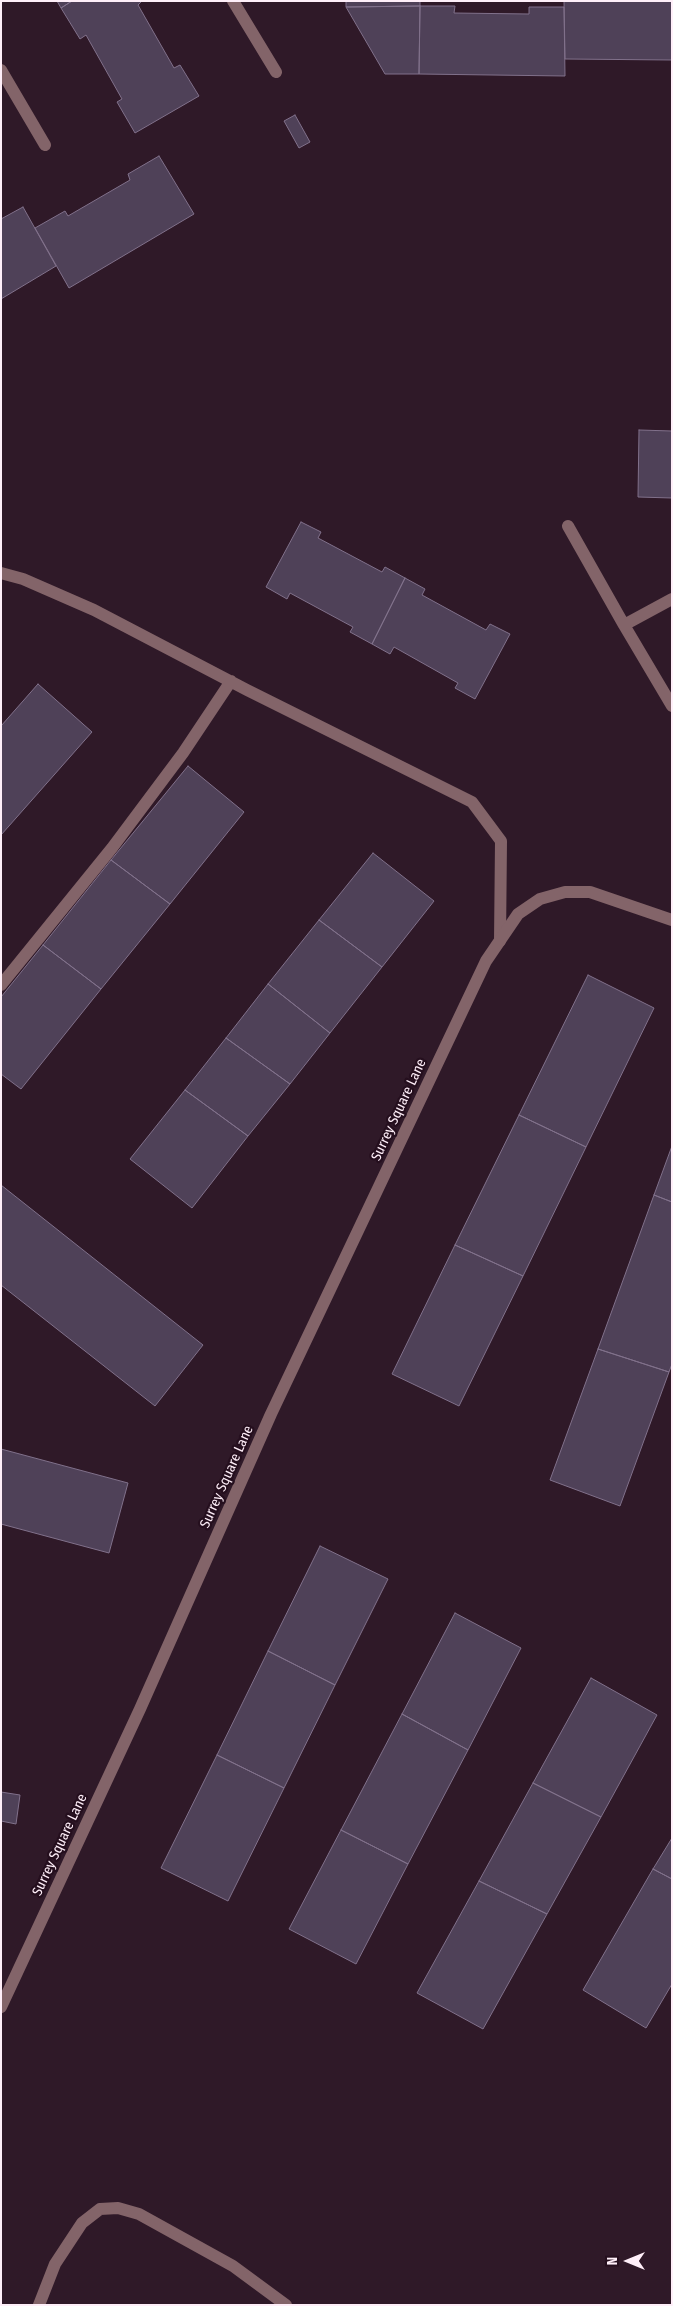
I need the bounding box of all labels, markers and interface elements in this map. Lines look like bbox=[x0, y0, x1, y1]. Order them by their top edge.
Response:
street label: Surrey Square Lane bbox=[368, 1056, 430, 1164]
street label: Surrey Square Lane bbox=[197, 1423, 257, 1531]
street label: Surrey Square Lane bbox=[29, 1791, 91, 1899]
north arrow bbox=[603, 2236, 653, 2286]
text: N bbox=[604, 2257, 621, 2265]

